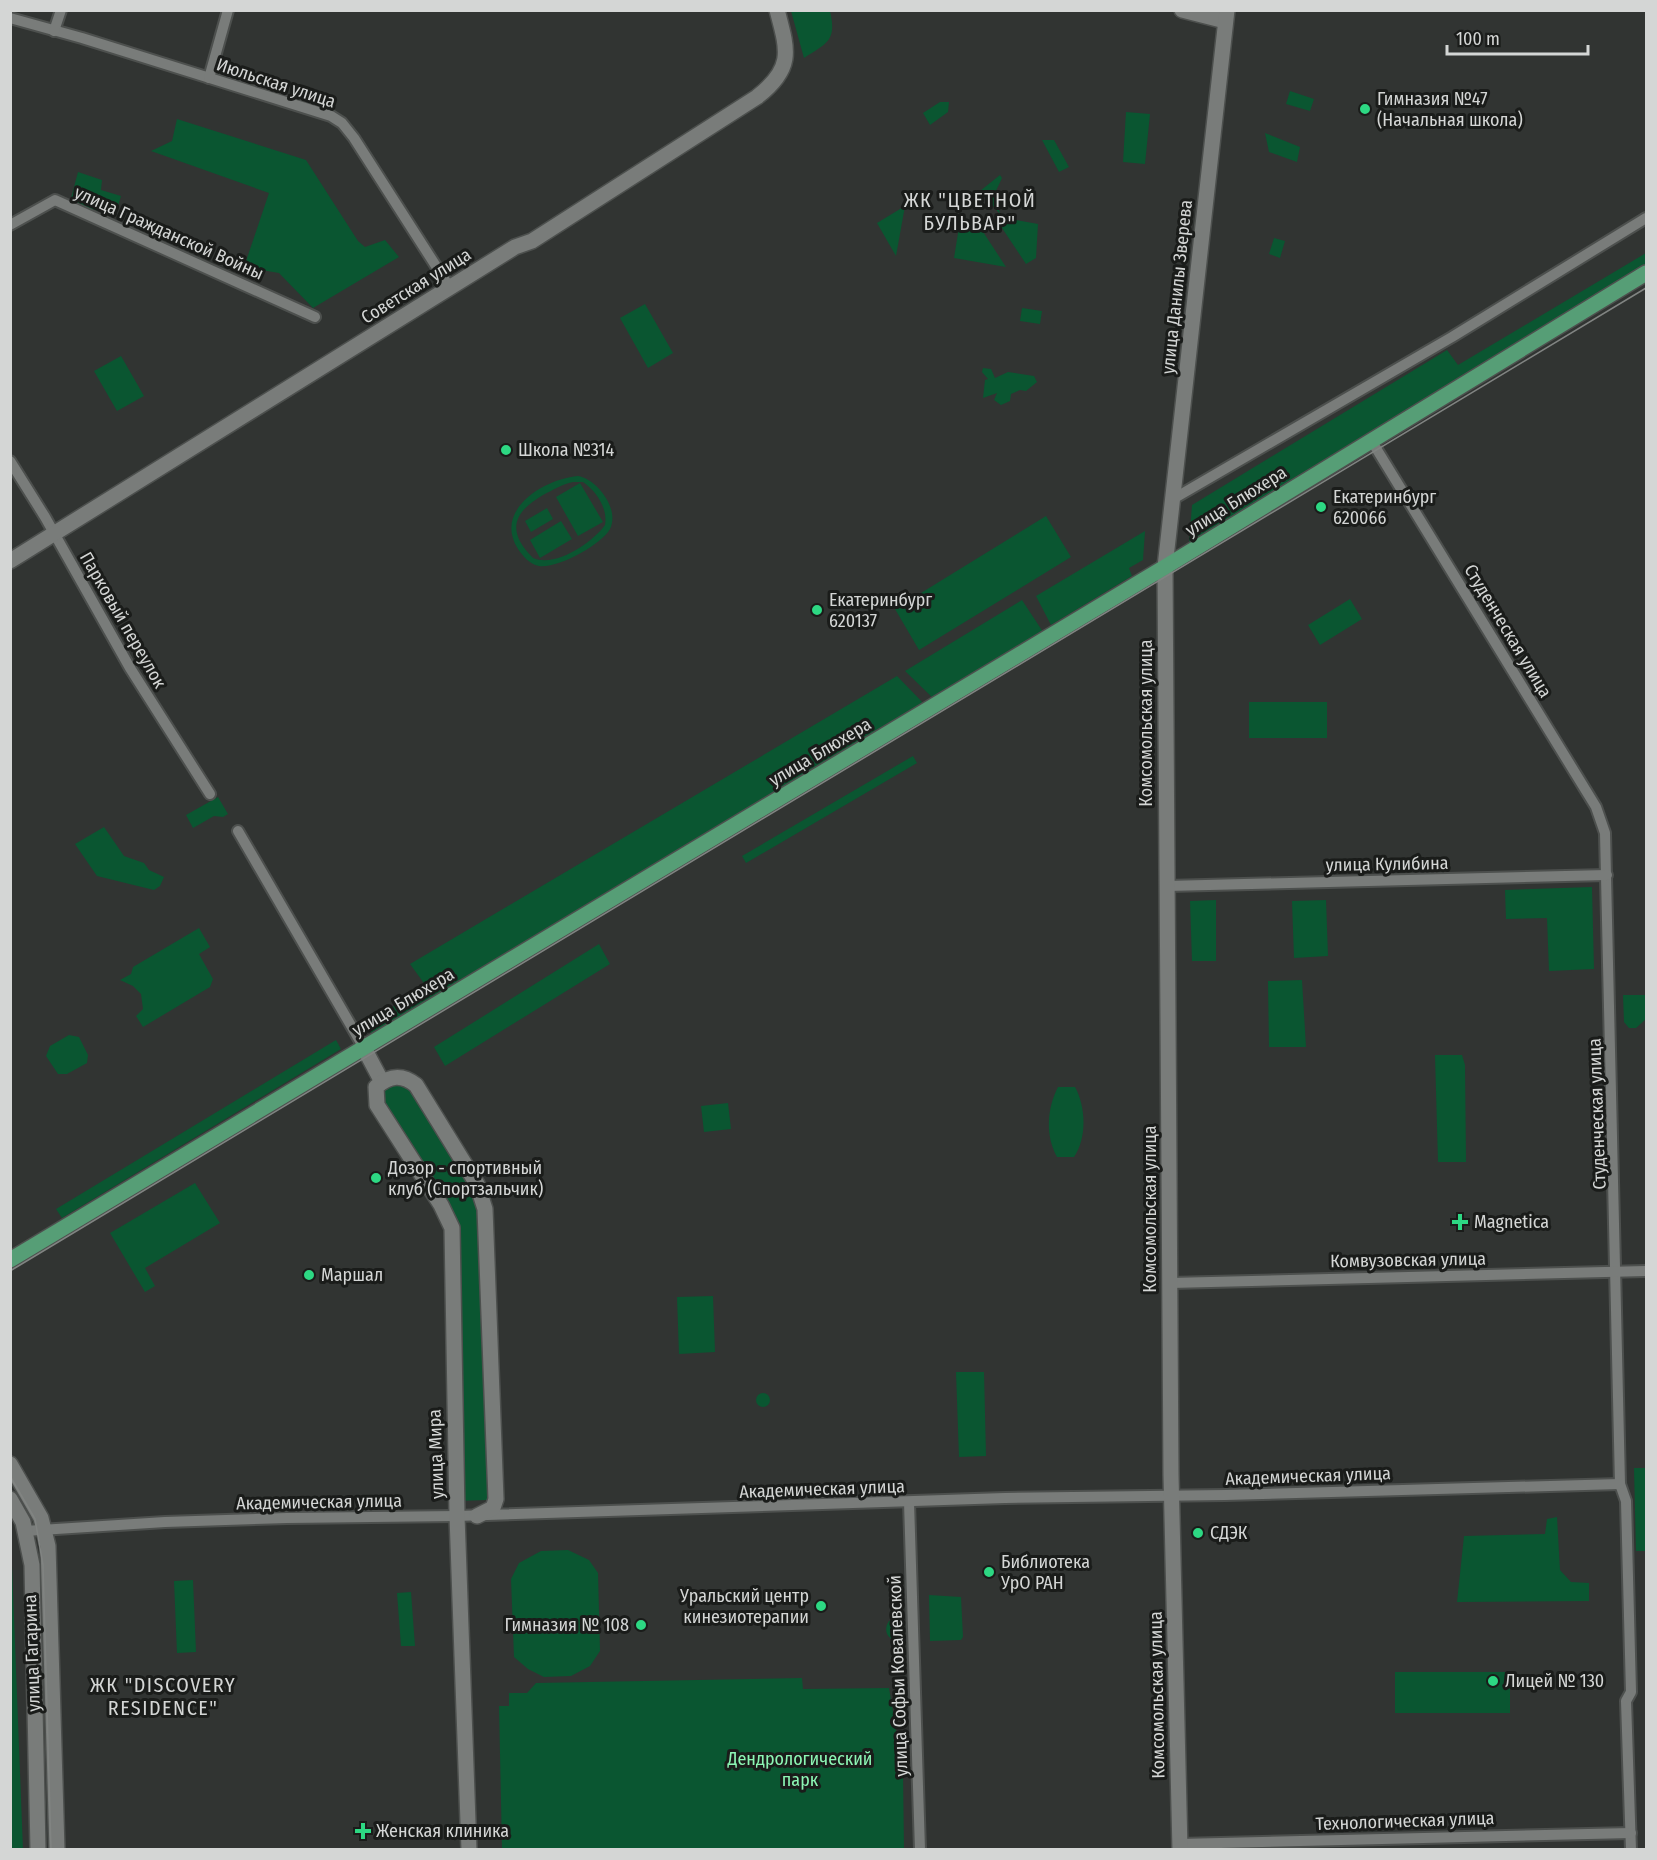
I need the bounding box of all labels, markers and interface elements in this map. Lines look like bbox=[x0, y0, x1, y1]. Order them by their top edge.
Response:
scale bar bbox=[1447, 18, 1588, 56]
text: 100 m bbox=[1456, 28, 1500, 50]
street label: Июльская улица bbox=[214, 53, 339, 113]
place label: Гимназия №47 (Начальная школа) bbox=[1377, 88, 1523, 131]
marker: Гимназия №47 (Начальная школа) bbox=[1358, 102, 1372, 116]
street label: улица Гражданской Войны bbox=[71, 181, 267, 285]
district label: ЖК "ЦВЕТНОЙ БУЛЬВАР" bbox=[904, 188, 1036, 235]
street label: улица Данилы Зверева bbox=[1157, 198, 1197, 375]
street label: Советская улица bbox=[357, 243, 475, 329]
place label: Школа №314 bbox=[518, 439, 615, 461]
marker: Школа №314 bbox=[499, 443, 513, 457]
street label: улица Блюхера bbox=[1181, 461, 1291, 541]
place label: Екатеринбург 620066 bbox=[1333, 486, 1436, 529]
marker: Екатеринбург 620066 bbox=[1314, 500, 1328, 514]
street label: Парковый переулок bbox=[75, 548, 171, 693]
street label: Студенческая улица bbox=[1460, 560, 1557, 702]
place label: Екатеринбург 620137 bbox=[829, 589, 932, 632]
marker: Екатеринбург 620137 bbox=[810, 603, 824, 617]
street label: Комсомольская улица bbox=[1135, 639, 1157, 807]
street label: улица Блюхера bbox=[765, 713, 875, 791]
street label: улица Кулибина bbox=[1325, 852, 1449, 876]
street label: улица Блюхера bbox=[348, 963, 458, 1041]
street label: Студенческая улица bbox=[1583, 1038, 1611, 1190]
street label: Комсомольская улица bbox=[1139, 1125, 1161, 1293]
place label: Дозор - спортивный клуб (Спортзальчик) bbox=[387, 1157, 543, 1200]
marker: Дозор - спортивный клуб (Спортзальчик) bbox=[369, 1171, 383, 1185]
place label: Magnetica bbox=[1474, 1211, 1549, 1233]
marker: Magnetica bbox=[1451, 1213, 1469, 1231]
street label: Комвузовская улица bbox=[1330, 1248, 1486, 1272]
place label: Маршал bbox=[321, 1264, 383, 1286]
marker: Маршал bbox=[302, 1268, 316, 1282]
street label: улица Мира bbox=[423, 1408, 449, 1499]
street label: Академическая улица bbox=[1225, 1462, 1391, 1490]
street label: Академическая улица bbox=[739, 1475, 905, 1503]
street label: Академическая улица bbox=[236, 1490, 402, 1514]
place label: СДЭК bbox=[1210, 1522, 1248, 1544]
marker: СДЭК bbox=[1191, 1526, 1205, 1540]
place label: Библиотека УрО РАН bbox=[1000, 1551, 1090, 1594]
marker: Библиотека УрО РАН bbox=[982, 1565, 996, 1579]
street label: улица Софьи Ковалевской bbox=[883, 1575, 913, 1777]
place label: Уральский центр кинезиотерапии bbox=[679, 1585, 809, 1628]
street label: улица Гагарина bbox=[19, 1594, 45, 1712]
marker: Уральский центр кинезиотерапии bbox=[814, 1599, 828, 1613]
street label: Комсомольская улица bbox=[1145, 1611, 1169, 1779]
place label: Гимназия № 108 bbox=[505, 1614, 629, 1636]
marker: Гимназия № 108 bbox=[634, 1618, 648, 1632]
place label: Лицей № 130 bbox=[1505, 1670, 1604, 1692]
district label: ЖК "DISCOVERY RESIDENCE" bbox=[90, 1673, 236, 1720]
marker: Лицей № 130 bbox=[1486, 1674, 1500, 1688]
park label: Дендрологический парк bbox=[726, 1748, 873, 1791]
street label: Технологическая улица bbox=[1315, 1807, 1495, 1835]
place label: Женская клиника bbox=[376, 1820, 509, 1842]
marker: Женская клиника bbox=[354, 1822, 372, 1840]

